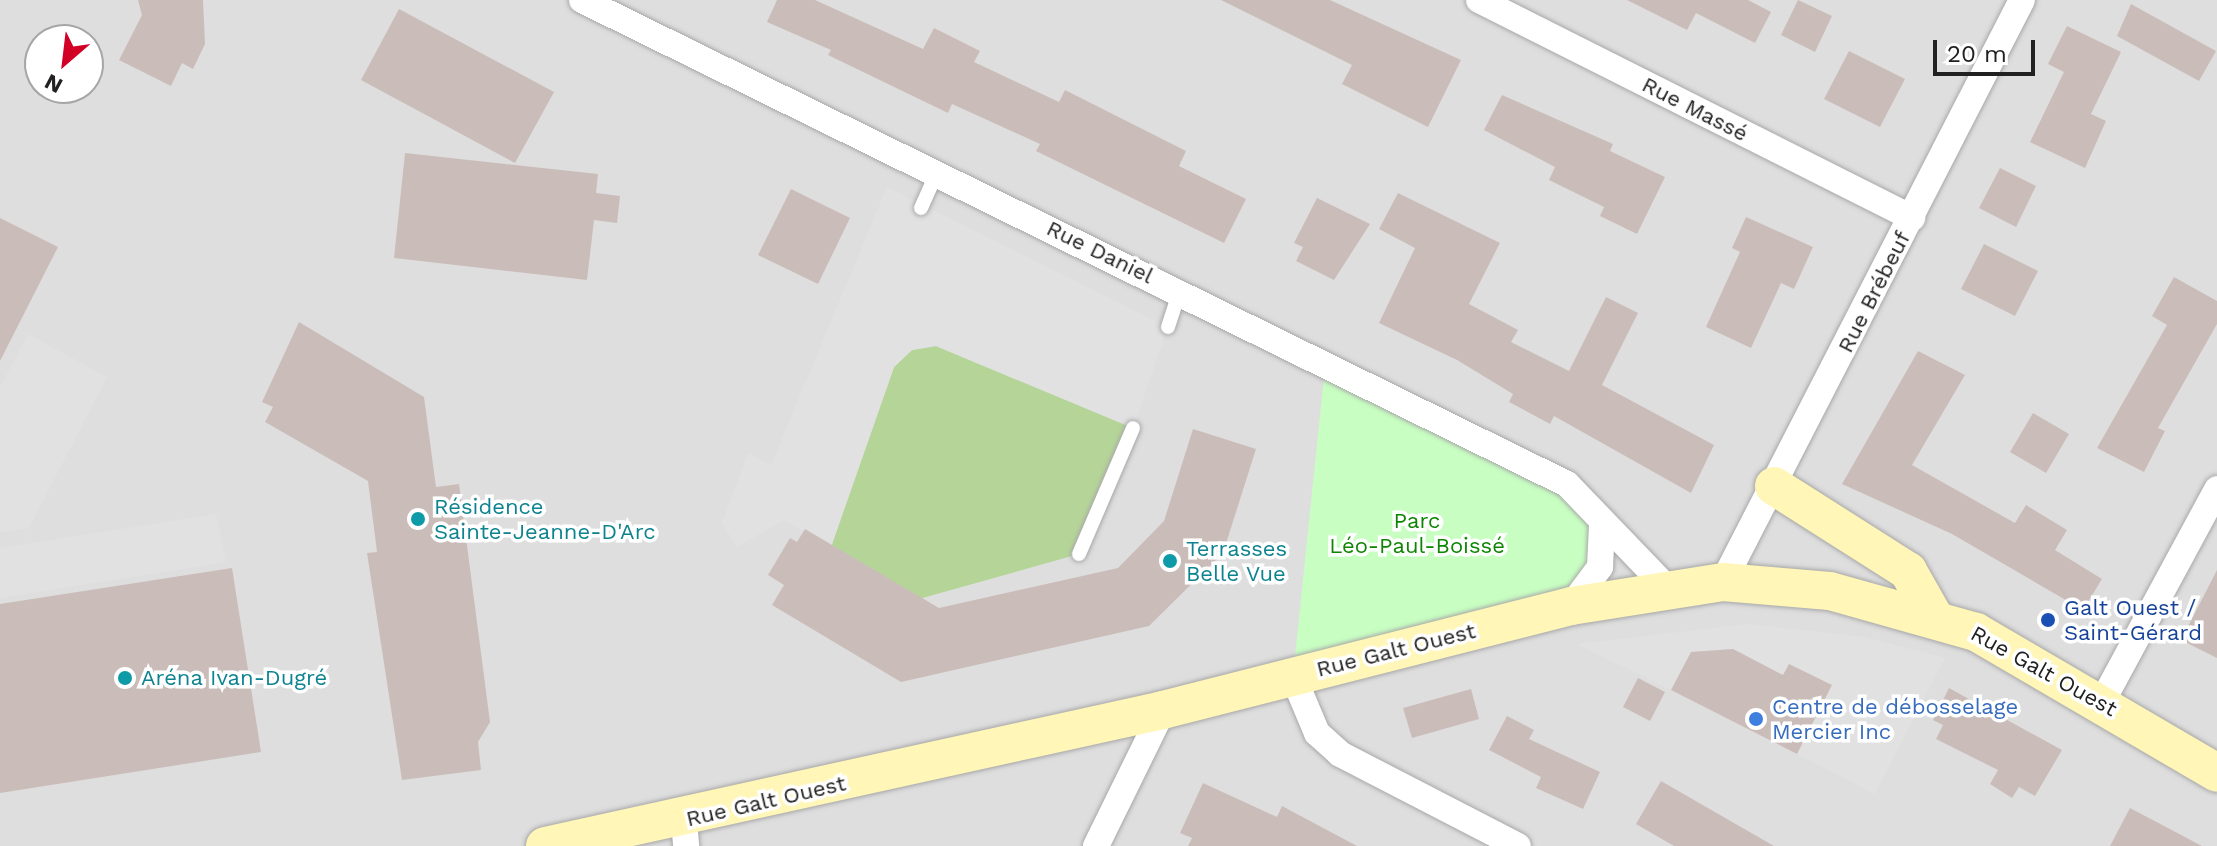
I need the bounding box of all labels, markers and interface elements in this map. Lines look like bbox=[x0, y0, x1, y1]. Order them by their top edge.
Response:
north arrow bbox=[24, 24, 104, 104]
scale bar bbox=[1937, 24, 2039, 74]
text: 20 m bbox=[1947, 40, 2007, 68]
text: N bbox=[40, 69, 67, 99]
street label: Rue Massé bbox=[1638, 71, 1752, 147]
street label: Rue Daniel bbox=[1042, 215, 1158, 289]
street label: Rue Brébeuf bbox=[1832, 227, 1916, 357]
place label: Résidence Sainte-Jeanne-D'Arc bbox=[434, 493, 656, 544]
park label: Parc Léo-Paul-Boissé bbox=[1329, 507, 1505, 558]
marker: Résidence Sainte-Jeanne-D'Arc bbox=[409, 510, 427, 528]
place label: Terrasses Belle Vue bbox=[1186, 535, 1287, 586]
marker: Terrasses Belle Vue bbox=[1161, 552, 1179, 570]
place label: Galt Ouest / Saint-Gérard bbox=[2064, 594, 2202, 646]
marker: Galt Ouest / Saint-Gérard bbox=[2039, 611, 2057, 629]
street label: Rue Galt Ouest bbox=[1314, 617, 1478, 683]
street label: Rue Galt Ouest bbox=[1966, 620, 2122, 722]
place label: Aréna Ivan-Dugré bbox=[141, 665, 328, 691]
marker: Aréna Ivan-Dugré bbox=[116, 669, 134, 687]
place label: Centre de débosselage Mercier Inc bbox=[1772, 693, 2018, 744]
marker: Centre de débosselage Mercier Inc bbox=[1747, 710, 1765, 728]
street label: Rue Galt Ouest bbox=[684, 770, 848, 832]

